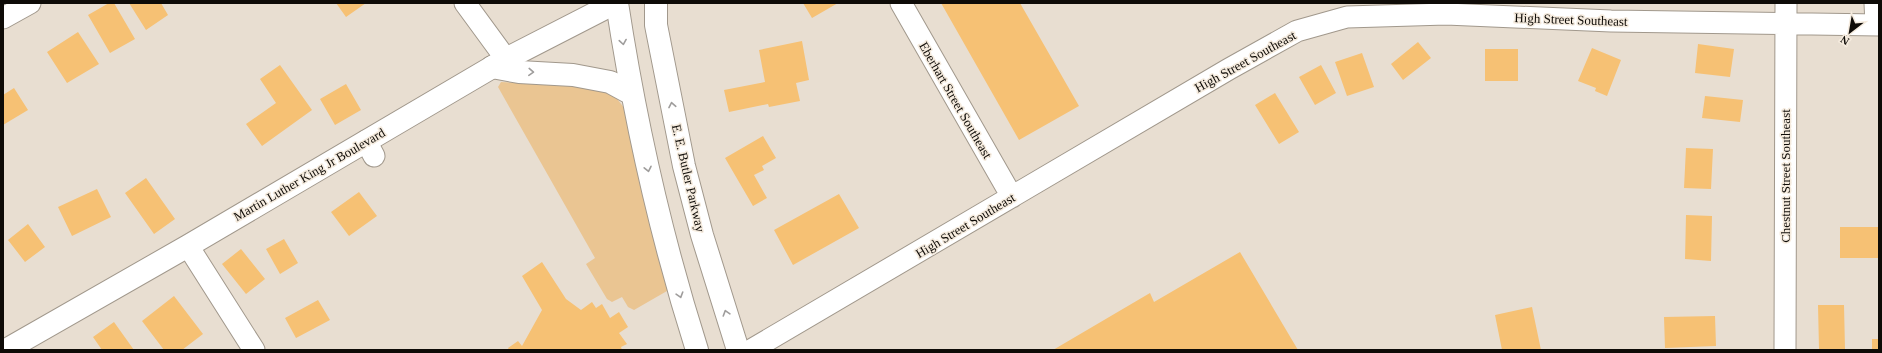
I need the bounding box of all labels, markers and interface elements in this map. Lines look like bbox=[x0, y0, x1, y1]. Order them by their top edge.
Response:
street label: High Street Southeast bbox=[1514, 10, 1628, 29]
north arrow bbox=[1830, 12, 1870, 52]
street label: High Street Southeast bbox=[1192, 27, 1299, 95]
text: N bbox=[1838, 33, 1851, 48]
one-way arrow bbox=[618, 38, 627, 45]
street label: Eberhart Street Southeast bbox=[916, 39, 995, 162]
one-way arrow bbox=[528, 68, 534, 77]
one-way arrow bbox=[668, 102, 676, 108]
street label: Chestnut Street Southeast bbox=[1778, 109, 1793, 243]
street label: E. E. Butler Parkway bbox=[669, 123, 708, 234]
street label: Martin Luther King Jr Boulevard bbox=[231, 125, 388, 224]
one-way arrow bbox=[644, 166, 652, 172]
street label: High Street Southeast bbox=[913, 190, 1018, 261]
one-way arrow bbox=[675, 291, 684, 298]
one-way arrow bbox=[722, 309, 731, 316]

